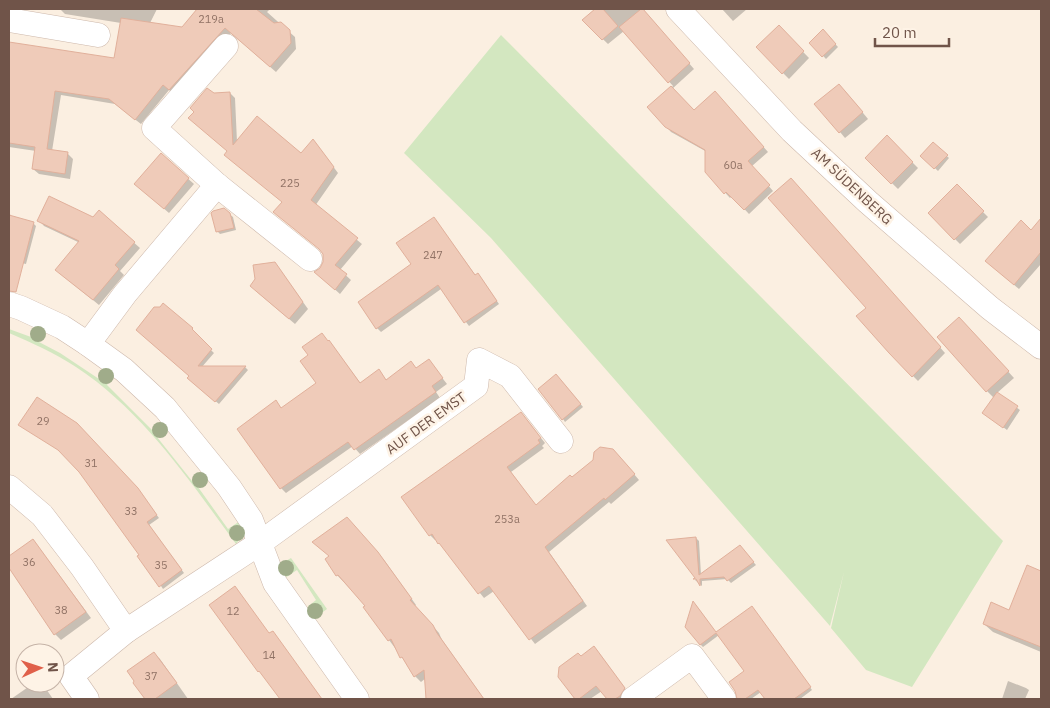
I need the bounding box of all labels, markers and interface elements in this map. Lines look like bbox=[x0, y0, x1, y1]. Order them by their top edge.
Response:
house number: 219a bbox=[198, 12, 224, 26]
scale bar bbox=[875, 15, 949, 47]
text: 20 m bbox=[882, 23, 917, 42]
street label: AM SÜDENBERG bbox=[808, 144, 896, 228]
house number: 60a bbox=[723, 158, 743, 172]
house number: 225 bbox=[280, 176, 300, 190]
house number: 247 bbox=[423, 248, 443, 262]
street label: AUF DER EMST bbox=[382, 388, 470, 458]
house number: 29 bbox=[36, 414, 50, 428]
house number: 31 bbox=[84, 456, 98, 470]
house number: 33 bbox=[124, 504, 138, 518]
house number: 253a bbox=[494, 512, 520, 526]
house number: 36 bbox=[22, 555, 36, 569]
house number: 35 bbox=[154, 558, 168, 572]
house number: 38 bbox=[54, 603, 68, 617]
house number: 12 bbox=[226, 604, 240, 618]
north arrow bbox=[15, 643, 65, 693]
house number: 14 bbox=[262, 648, 276, 662]
text: N bbox=[44, 662, 62, 673]
house number: 37 bbox=[144, 669, 158, 683]

